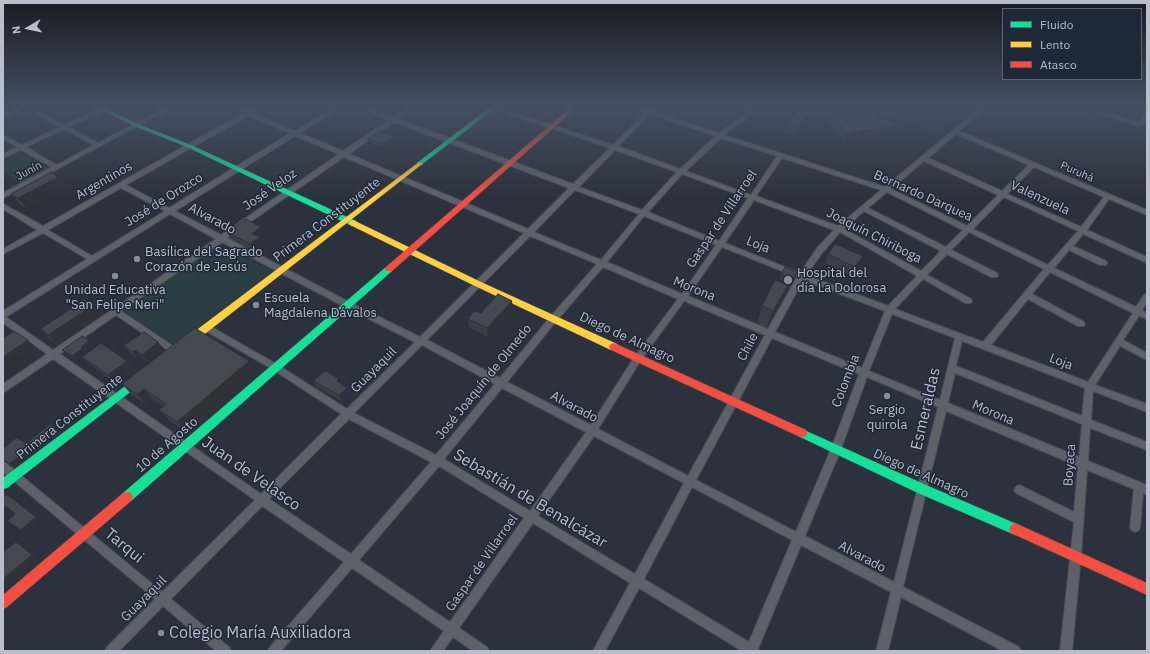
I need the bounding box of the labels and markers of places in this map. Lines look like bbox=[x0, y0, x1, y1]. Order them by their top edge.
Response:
place label: Basílica del Sagrado Corazón de Jesús bbox=[145, 244, 262, 275]
marker: Basílica del Sagrado Corazón de Jesús bbox=[132, 254, 142, 264]
place label: Hospital del día La Dolorosa bbox=[797, 265, 886, 296]
marker: Unidad Educativa "San Felipe Neri" bbox=[110, 271, 120, 281]
marker: Hospital del día La Dolorosa bbox=[782, 274, 794, 286]
place label: Unidad Educativa "San Felipe Neri" bbox=[64, 282, 166, 313]
place label: Escuela Magdalena Dávalos bbox=[264, 290, 377, 321]
marker: Escuela Magdalena Dávalos bbox=[251, 300, 261, 310]
marker: Sergio quirola bbox=[882, 391, 892, 401]
place label: Sergio quirola bbox=[867, 402, 907, 433]
place label: Colegio María Auxiliadora bbox=[169, 623, 351, 643]
marker: Colegio María Auxiliadora bbox=[156, 628, 166, 638]

